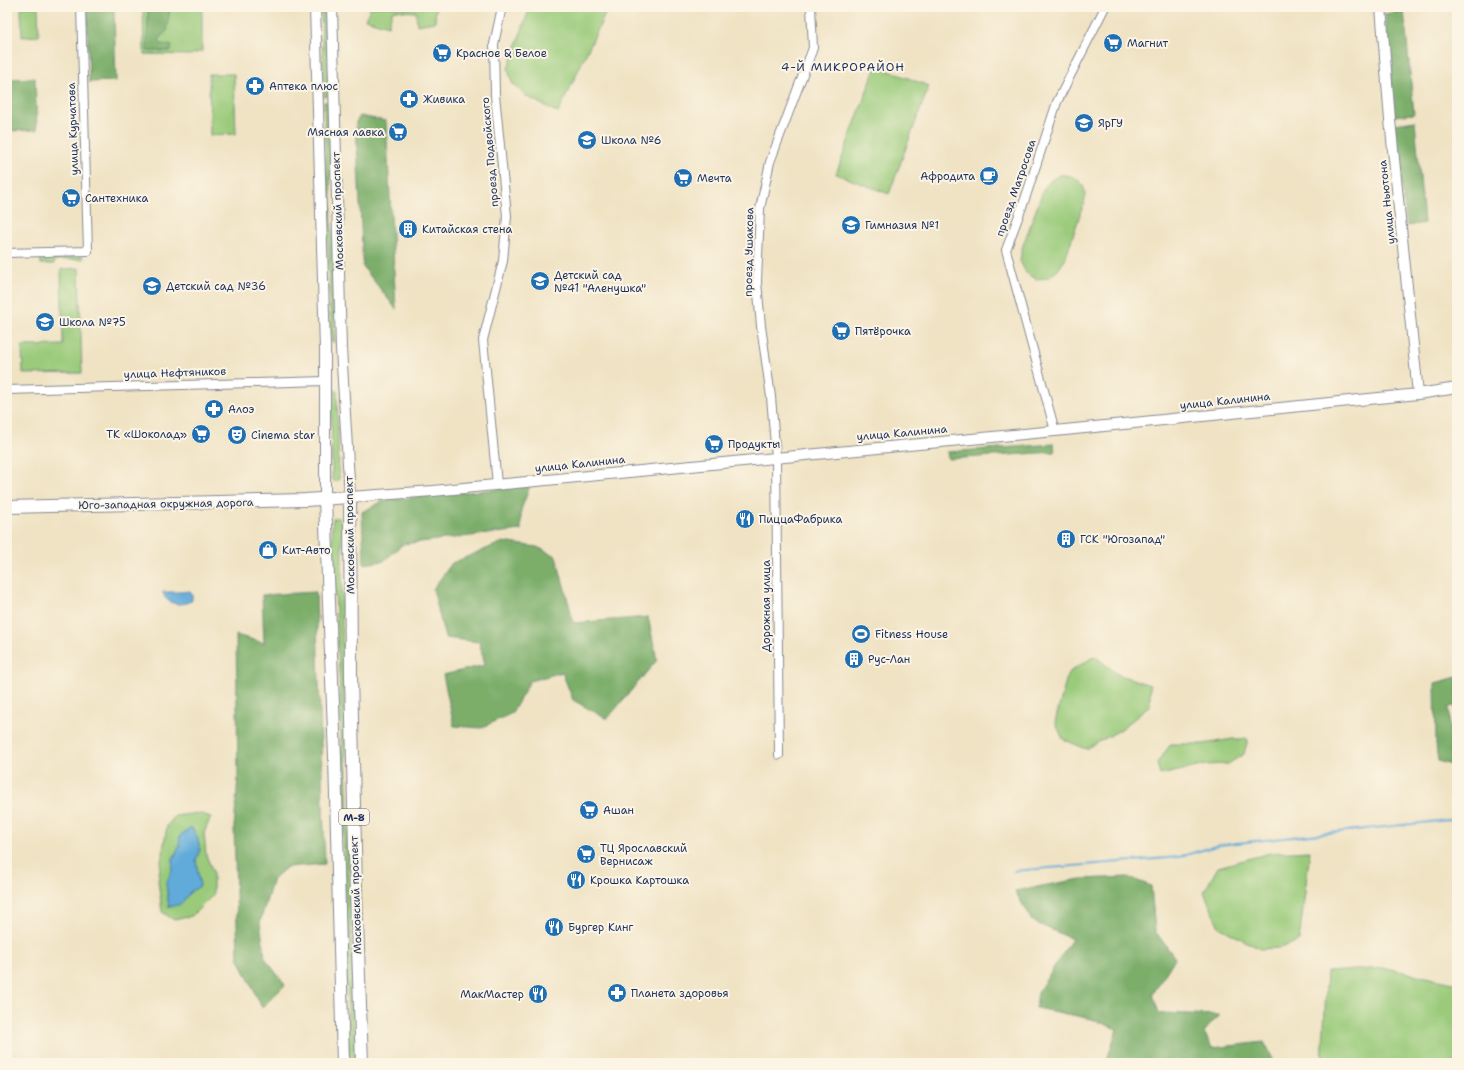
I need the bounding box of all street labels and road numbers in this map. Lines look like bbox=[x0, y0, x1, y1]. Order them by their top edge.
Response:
street label: улица Курчатова bbox=[64, 82, 82, 176]
street label: проезд Подвойского bbox=[478, 96, 502, 207]
street label: проезд Матросова bbox=[992, 137, 1040, 238]
street label: Московский проспект bbox=[328, 151, 348, 270]
street label: улица Ньютона bbox=[1375, 159, 1399, 245]
street label: проезд Ушакова bbox=[741, 207, 757, 297]
street label: улица Нефтяников bbox=[123, 364, 227, 382]
street label: улица Калинина bbox=[1179, 389, 1271, 413]
street label: улица Калинина bbox=[856, 422, 948, 444]
street label: улица Калинина bbox=[534, 452, 626, 476]
street label: Московский проспект bbox=[341, 475, 359, 594]
street label: Юго-западная окружная дорога bbox=[78, 495, 254, 513]
street label: Дорожная улица bbox=[759, 560, 774, 652]
road number: М-8 bbox=[339, 809, 369, 825]
street label: Московский проспект bbox=[346, 835, 366, 954]

